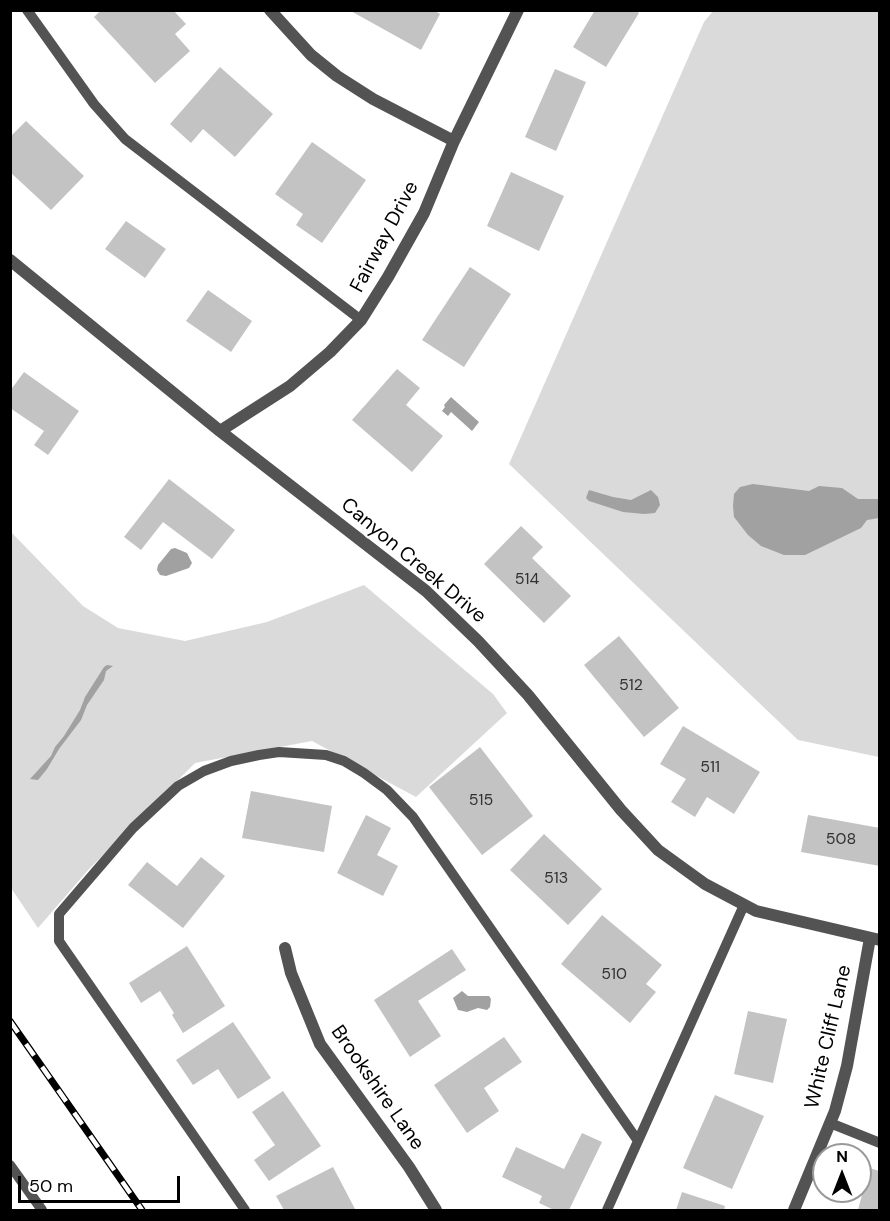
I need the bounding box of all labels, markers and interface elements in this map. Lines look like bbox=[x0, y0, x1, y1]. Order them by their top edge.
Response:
street label: Fairway Drive bbox=[346, 177, 424, 297]
street label: Canyon Creek Drive bbox=[336, 493, 490, 629]
house number: 514 bbox=[515, 570, 539, 590]
house number: 512 bbox=[619, 676, 643, 696]
house number: 511 bbox=[700, 758, 720, 778]
house number: 515 bbox=[469, 791, 493, 811]
house number: 508 bbox=[826, 830, 856, 850]
house number: 513 bbox=[544, 869, 568, 889]
street label: White Cliff Lane bbox=[801, 963, 857, 1111]
house number: 510 bbox=[601, 965, 627, 985]
street label: Brookshire Lane bbox=[325, 1021, 429, 1155]
north arrow bbox=[812, 1143, 872, 1203]
text: N bbox=[836, 1146, 848, 1167]
scale bar bbox=[21, 1164, 183, 1202]
text: 50 m bbox=[29, 1174, 73, 1198]

